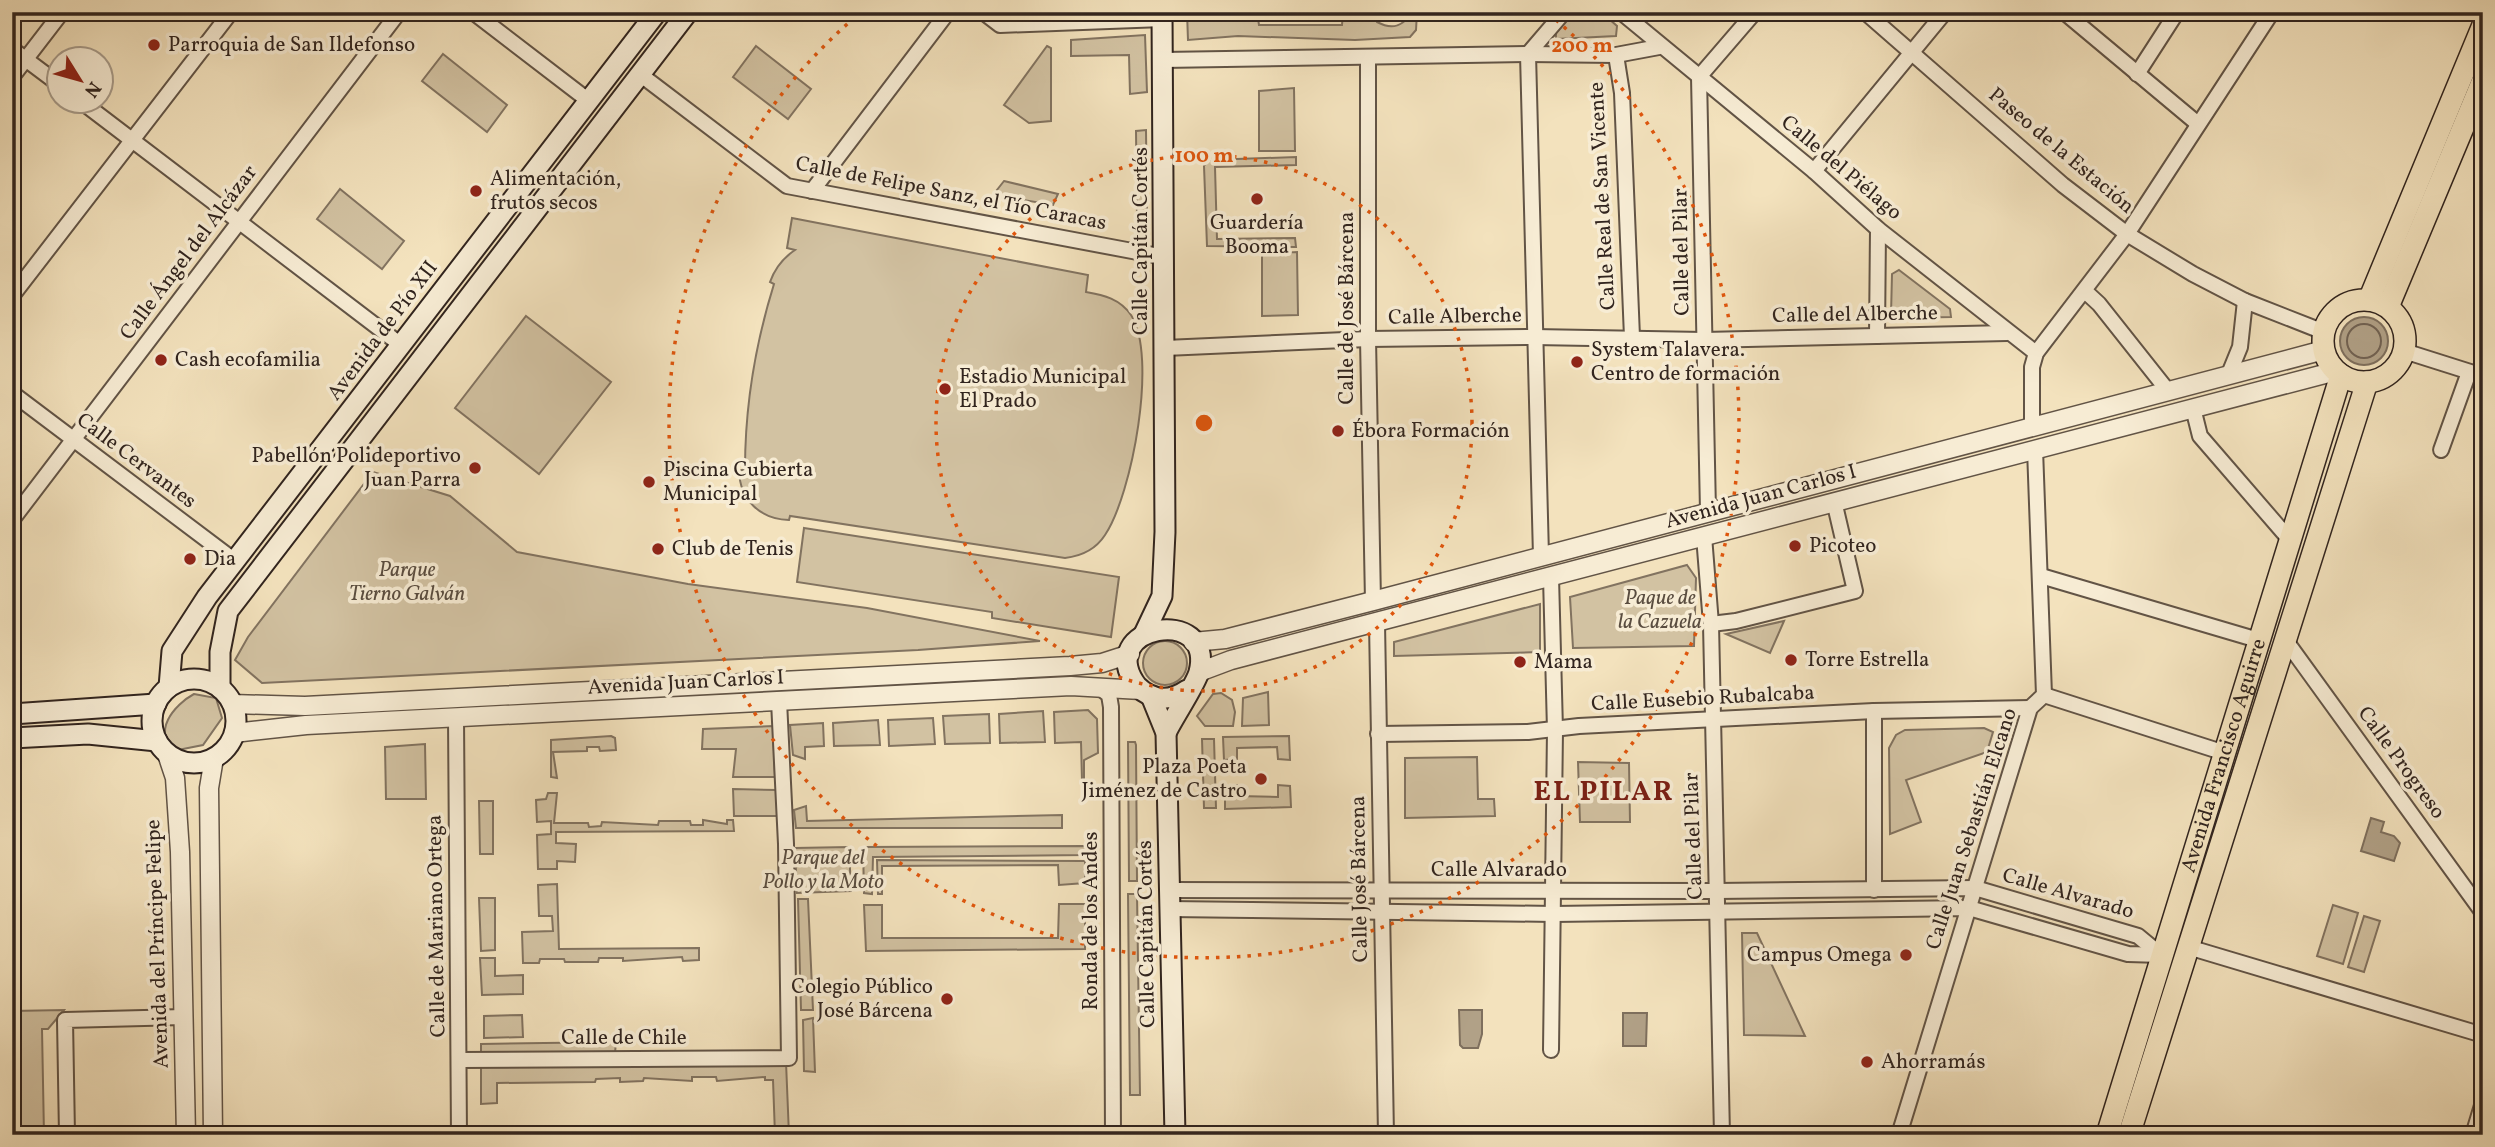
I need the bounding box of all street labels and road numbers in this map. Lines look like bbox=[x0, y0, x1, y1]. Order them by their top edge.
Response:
street label: Calle Real de San Vicente bbox=[1583, 81, 1623, 311]
street label: Paseo de la Estación bbox=[1982, 81, 2140, 221]
street label: Calle del Piélago bbox=[1774, 109, 1908, 227]
street label: Calle Capitán Cortés bbox=[1127, 147, 1156, 335]
street label: Calle de Felipe Sanz, el Tío Caracas bbox=[793, 150, 1109, 238]
street label: Calle Ángel del Alcázar bbox=[114, 159, 265, 347]
street label: Calle del Pilar bbox=[1666, 188, 1698, 316]
street label: Calle de José Bárcena bbox=[1333, 212, 1362, 404]
street label: Avenida de Pío XII bbox=[321, 255, 445, 407]
street label: Calle del Alberche bbox=[1772, 299, 1938, 331]
street label: Calle Alberche bbox=[1388, 301, 1522, 333]
street label: Calle Cervantes bbox=[70, 406, 202, 516]
street label: Avenida Juan Carlos I bbox=[1662, 458, 1860, 536]
street label: Avenida Francisco Aguirre bbox=[2174, 635, 2274, 876]
street label: Avenida Juan Carlos I bbox=[587, 663, 785, 703]
street label: Calle Eusebio Rubalcaba bbox=[1591, 679, 1815, 719]
street label: Calle Progreso bbox=[2350, 701, 2452, 825]
street label: Calle Juan Sebastián Elcano bbox=[1919, 704, 2025, 954]
street label: Calle del Pilar bbox=[1677, 772, 1711, 900]
street label: Calle José Bárcena bbox=[1344, 795, 1376, 963]
street label: Calle de Mariano Ortega bbox=[421, 814, 453, 1038]
street label: Avenida del Príncipe Felipe bbox=[139, 819, 177, 1069]
street label: Ronda de los Andes bbox=[1077, 832, 1106, 1010]
street label: Calle Capitán Cortés bbox=[1131, 840, 1163, 1028]
street label: Calle Alvarado bbox=[1431, 856, 1567, 885]
street label: Calle Alvarado bbox=[1999, 861, 2137, 927]
street label: Calle de Chile bbox=[561, 1024, 687, 1053]

